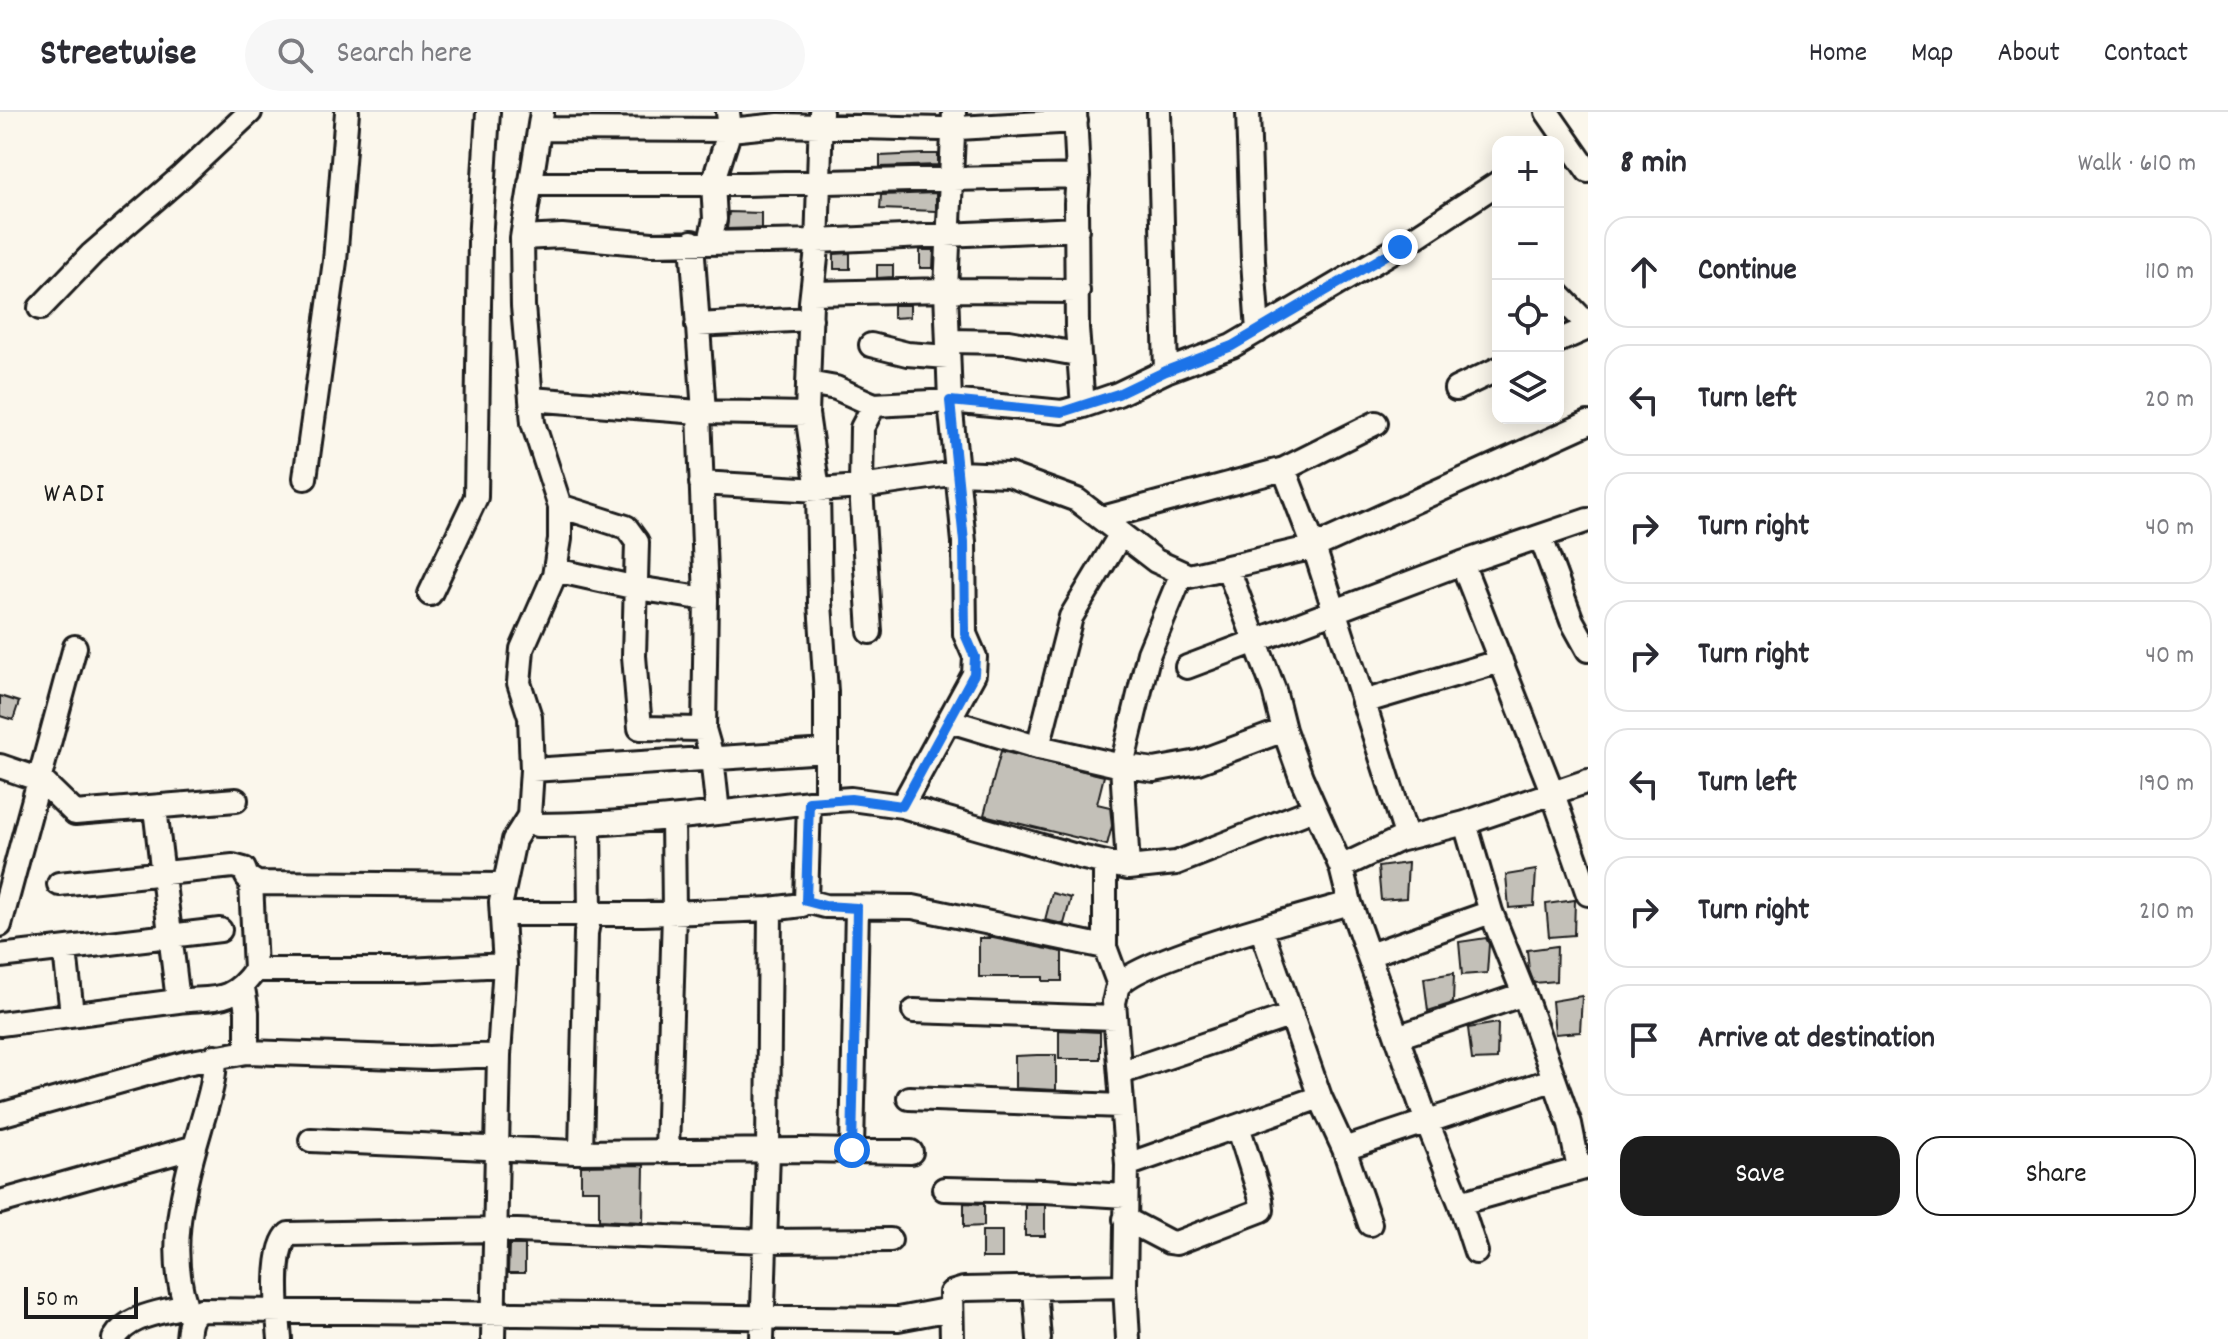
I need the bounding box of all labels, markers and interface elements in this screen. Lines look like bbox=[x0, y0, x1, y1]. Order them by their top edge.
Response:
search box bbox=[245, 19, 805, 91]
text: Streetwise bbox=[40, 28, 197, 83]
icon: search bbox=[273, 33, 317, 77]
text: Search here bbox=[337, 34, 472, 77]
text: Home bbox=[1809, 35, 1867, 75]
text: Map bbox=[1911, 35, 1953, 75]
text: About bbox=[1997, 35, 2060, 75]
text: Contact bbox=[2104, 35, 2188, 75]
map controls bbox=[1492, 136, 1564, 424]
button: + bbox=[1492, 136, 1564, 208]
text: 8 min bbox=[1620, 140, 1687, 189]
text: Walk · 610 m bbox=[2078, 146, 2196, 183]
button: − bbox=[1492, 208, 1564, 280]
route end bbox=[1382, 229, 1418, 265]
icon: ahead bbox=[1622, 250, 1666, 294]
text: Continue bbox=[1698, 251, 1797, 294]
text: 110 m bbox=[2145, 254, 2194, 291]
button: locate bbox=[1492, 280, 1564, 352]
button: layers bbox=[1492, 352, 1564, 424]
icon: left bbox=[1622, 378, 1666, 422]
text: Turn left bbox=[1698, 379, 1797, 422]
text: 20 m bbox=[2145, 382, 2194, 419]
district label: WADI bbox=[44, 476, 106, 516]
icon: right bbox=[1622, 506, 1666, 550]
text: Turn right bbox=[1698, 507, 1809, 550]
text: 40 m bbox=[2145, 510, 2194, 547]
icon: right bbox=[1622, 634, 1666, 678]
text: Turn right bbox=[1698, 635, 1809, 678]
text: 40 m bbox=[2145, 638, 2194, 675]
icon: left bbox=[1622, 762, 1666, 806]
text: Turn left bbox=[1698, 763, 1797, 806]
text: 190 m bbox=[2138, 766, 2194, 803]
icon: right bbox=[1622, 890, 1666, 934]
text: Turn right bbox=[1698, 891, 1809, 934]
text: 210 m bbox=[2139, 894, 2194, 931]
icon: arrive bbox=[1622, 1018, 1666, 1062]
text: Arrive at destination bbox=[1698, 1019, 1935, 1062]
route start bbox=[834, 1132, 870, 1168]
button: Save bbox=[1620, 1136, 1900, 1216]
button: Share bbox=[1916, 1136, 2196, 1216]
scale bar bbox=[24, 1283, 138, 1319]
text: 50 m bbox=[36, 1285, 78, 1316]

